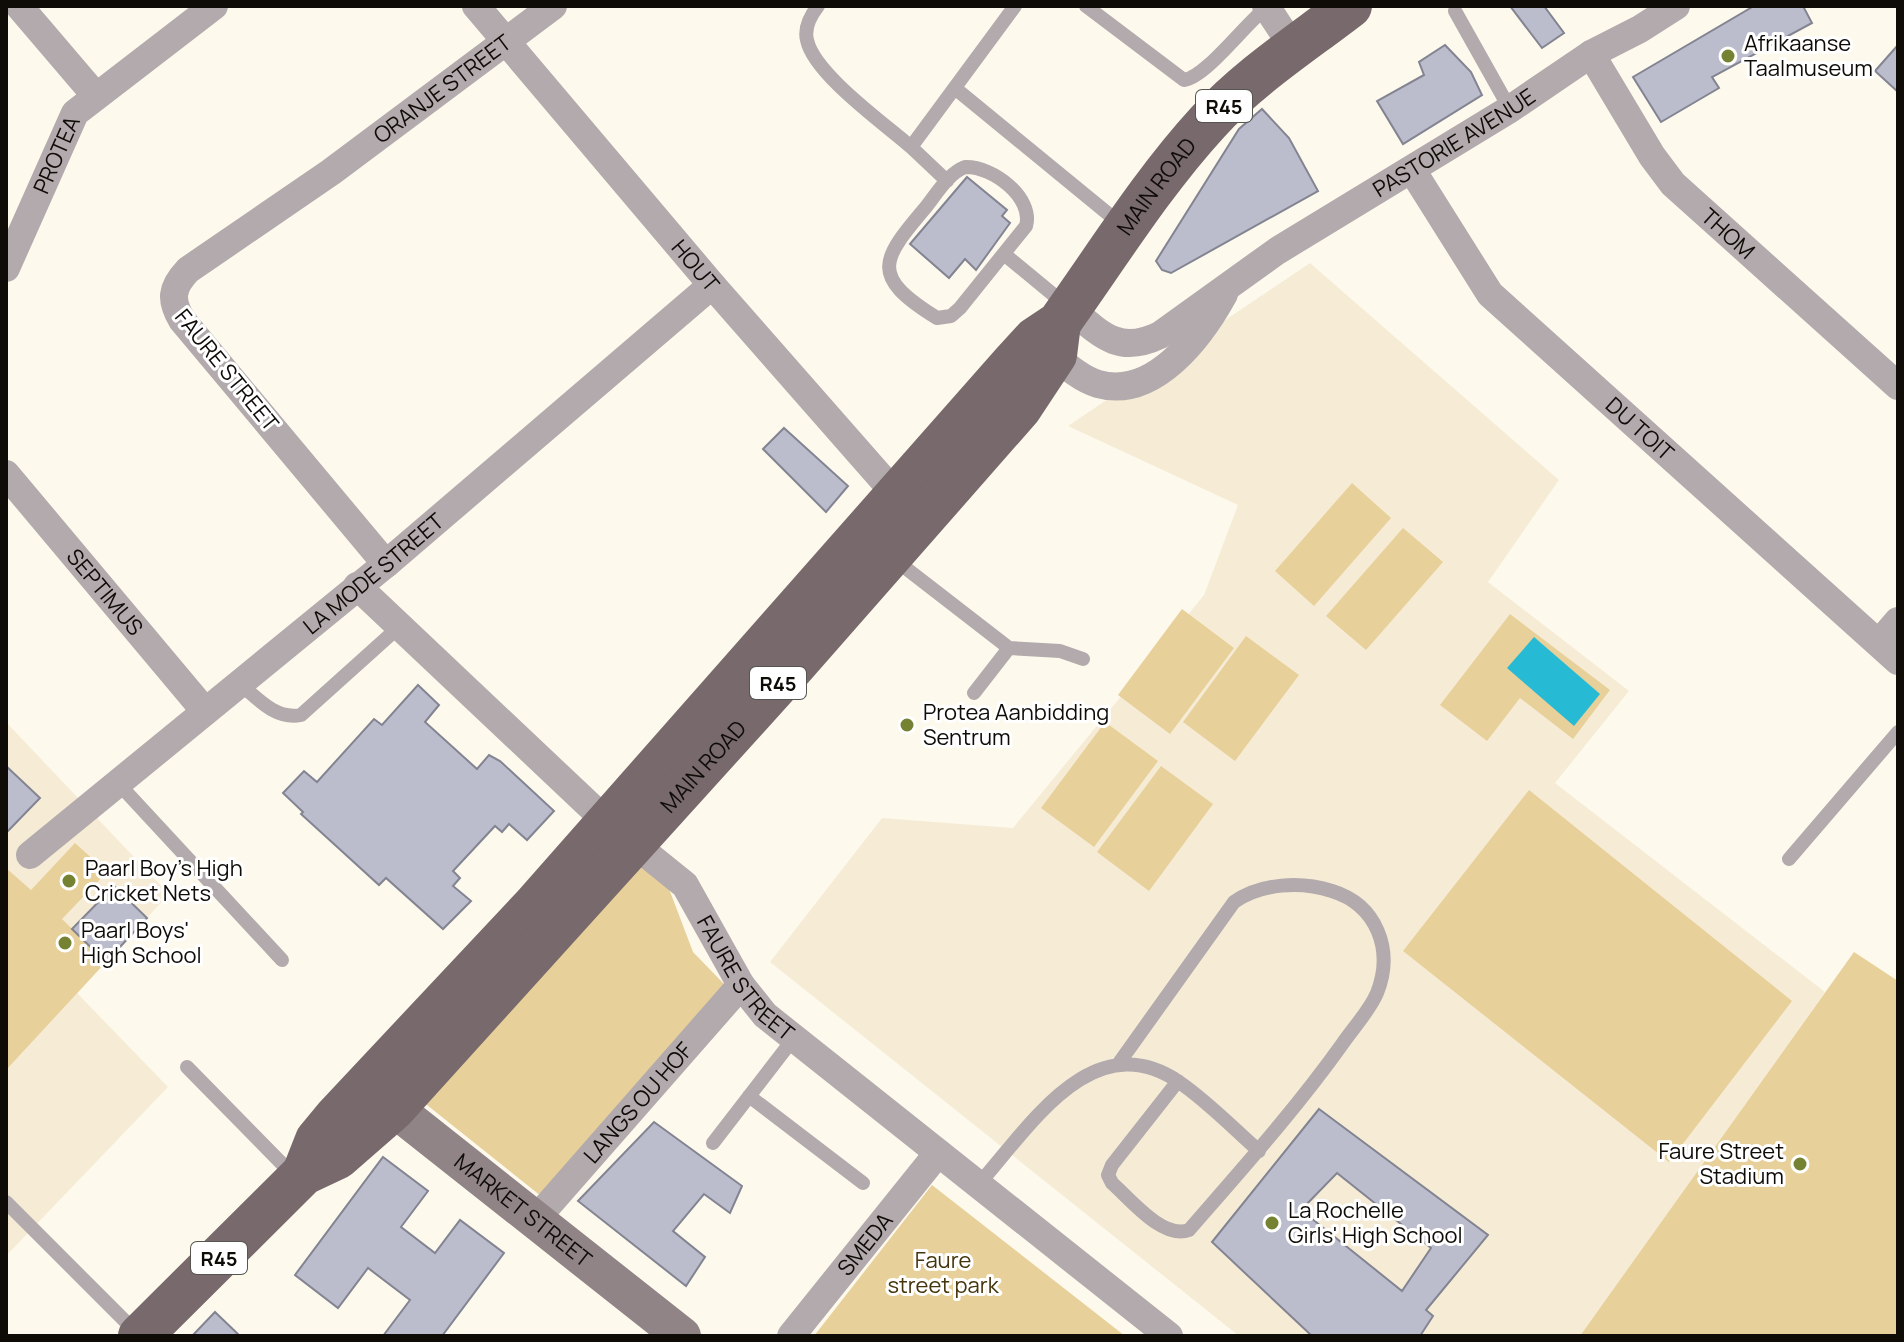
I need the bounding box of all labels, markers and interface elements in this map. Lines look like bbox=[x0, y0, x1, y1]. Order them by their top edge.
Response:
street label: ORANJE STREET bbox=[367, 28, 517, 150]
place label: Afrikaanse Taalmuseum bbox=[1744, 28, 1873, 83]
marker: Afrikaanse Taalmuseum bbox=[1719, 47, 1737, 65]
street label: PASTORIE AVENUE bbox=[1367, 81, 1541, 204]
road number: R45 bbox=[1196, 90, 1252, 122]
street label: PROTEA bbox=[26, 111, 87, 198]
street label: MAIN ROAD bbox=[1110, 131, 1203, 241]
street label: THOM bbox=[1695, 201, 1761, 266]
street label: HOUT bbox=[665, 233, 726, 298]
street label: FAURE STREET bbox=[168, 303, 286, 437]
street label: DU TOIT bbox=[1599, 390, 1680, 467]
street label: LA MODE STREET bbox=[297, 506, 450, 641]
street label: SEPTIMUS bbox=[60, 542, 150, 642]
road number: R45 bbox=[750, 667, 806, 699]
place label: Protea Aanbidding Sentrum bbox=[923, 697, 1109, 752]
street label: MAIN ROAD bbox=[653, 714, 753, 819]
marker: Protea Aanbidding Sentrum bbox=[898, 716, 916, 734]
place label: Paarl Boy's High Cricket Nets bbox=[85, 853, 243, 908]
marker: Paarl Boy's High Cricket Nets bbox=[60, 872, 78, 890]
street label: FAURE STREET bbox=[690, 910, 801, 1048]
place label: Paarl Boys' High School bbox=[81, 915, 202, 970]
marker: Paarl Boys' High School bbox=[56, 934, 74, 952]
street label: LANGS OU HOF bbox=[577, 1036, 699, 1170]
place label: Faure Street Stadium bbox=[1658, 1136, 1784, 1191]
street label: MARKET STREET bbox=[448, 1147, 598, 1274]
marker: Faure Street Stadium bbox=[1791, 1155, 1809, 1173]
place label: La Rochelle Girls' High School bbox=[1288, 1195, 1463, 1250]
street label: SMEDA bbox=[830, 1206, 899, 1282]
marker: La Rochelle Girls' High School bbox=[1263, 1214, 1281, 1232]
road number: R45 bbox=[191, 1242, 247, 1274]
park label: Faure street park bbox=[887, 1245, 1000, 1300]

